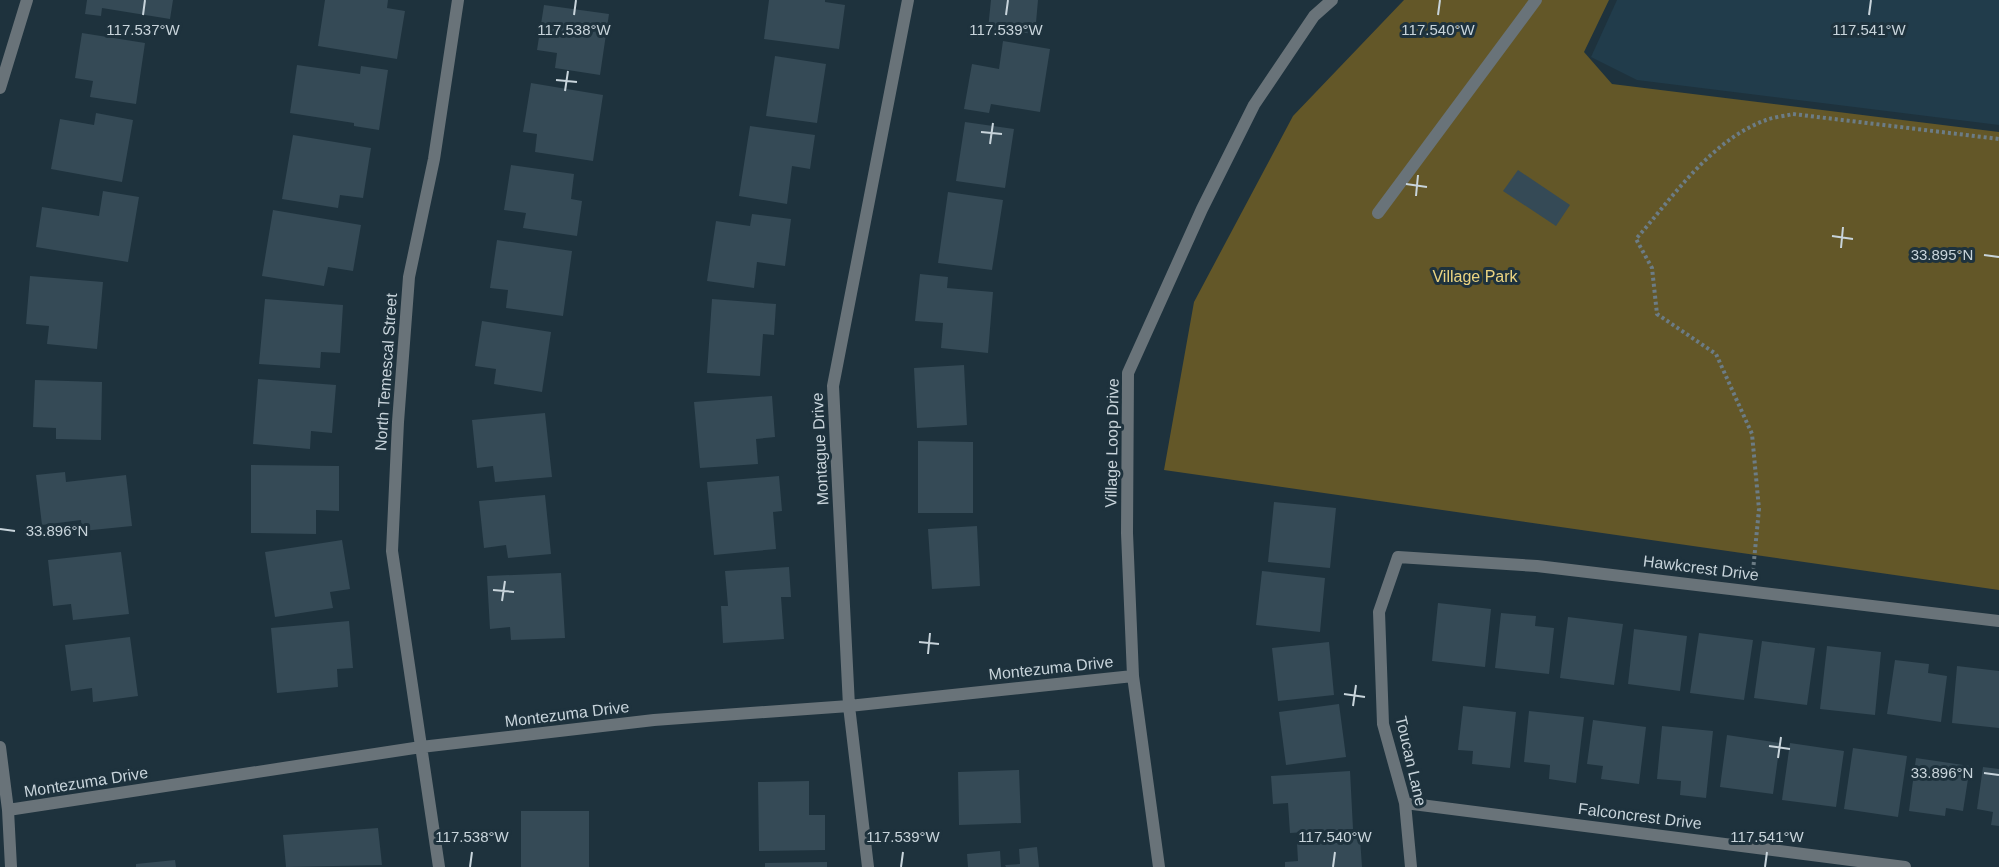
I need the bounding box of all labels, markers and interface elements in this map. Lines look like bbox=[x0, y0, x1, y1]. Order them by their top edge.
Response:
text: 117.537°W bbox=[106, 21, 180, 38]
text: 117.538°W bbox=[537, 21, 611, 38]
text: 117.539°W bbox=[969, 21, 1043, 38]
text: 117.540°W bbox=[1401, 21, 1475, 38]
text: 117.541°W bbox=[1832, 21, 1906, 38]
text: 33.895°N bbox=[1911, 246, 1973, 263]
park label: Village Park bbox=[1432, 268, 1519, 285]
street label: North Temescal Street bbox=[372, 292, 400, 451]
street label: Village Loop Drive bbox=[1102, 378, 1122, 508]
street label: Montague Drive bbox=[809, 392, 831, 506]
text: 33.896°N bbox=[26, 522, 88, 539]
street label: Hawkcrest Drive bbox=[1642, 552, 1760, 584]
street label: Montezuma Drive bbox=[988, 653, 1114, 683]
street label: Montezuma Drive bbox=[504, 698, 630, 730]
street label: Toucan Lane bbox=[1392, 714, 1430, 808]
street label: Montezuma Drive bbox=[23, 764, 149, 800]
text: 33.896°N bbox=[1911, 764, 1973, 781]
street label: Falconcrest Drive bbox=[1577, 800, 1703, 832]
text: 117.538°W bbox=[435, 828, 509, 845]
text: 117.539°W bbox=[866, 828, 940, 845]
text: 117.540°W bbox=[1298, 828, 1372, 845]
text: 117.541°W bbox=[1730, 828, 1804, 845]

